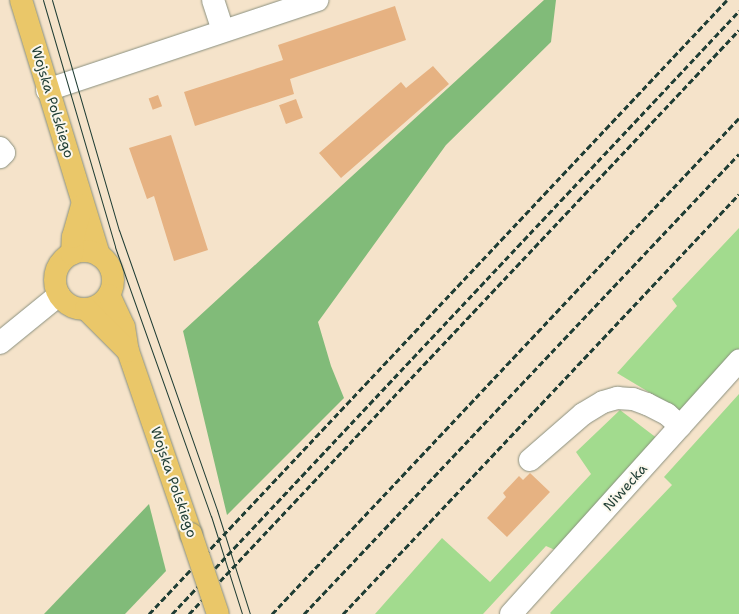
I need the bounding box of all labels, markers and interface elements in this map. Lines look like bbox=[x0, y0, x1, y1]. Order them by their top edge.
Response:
street label: Wojska Polskiego bbox=[28, 44, 78, 160]
street label: Wojska Polskiego bbox=[147, 424, 201, 540]
street label: Niwecka bbox=[600, 460, 650, 514]

